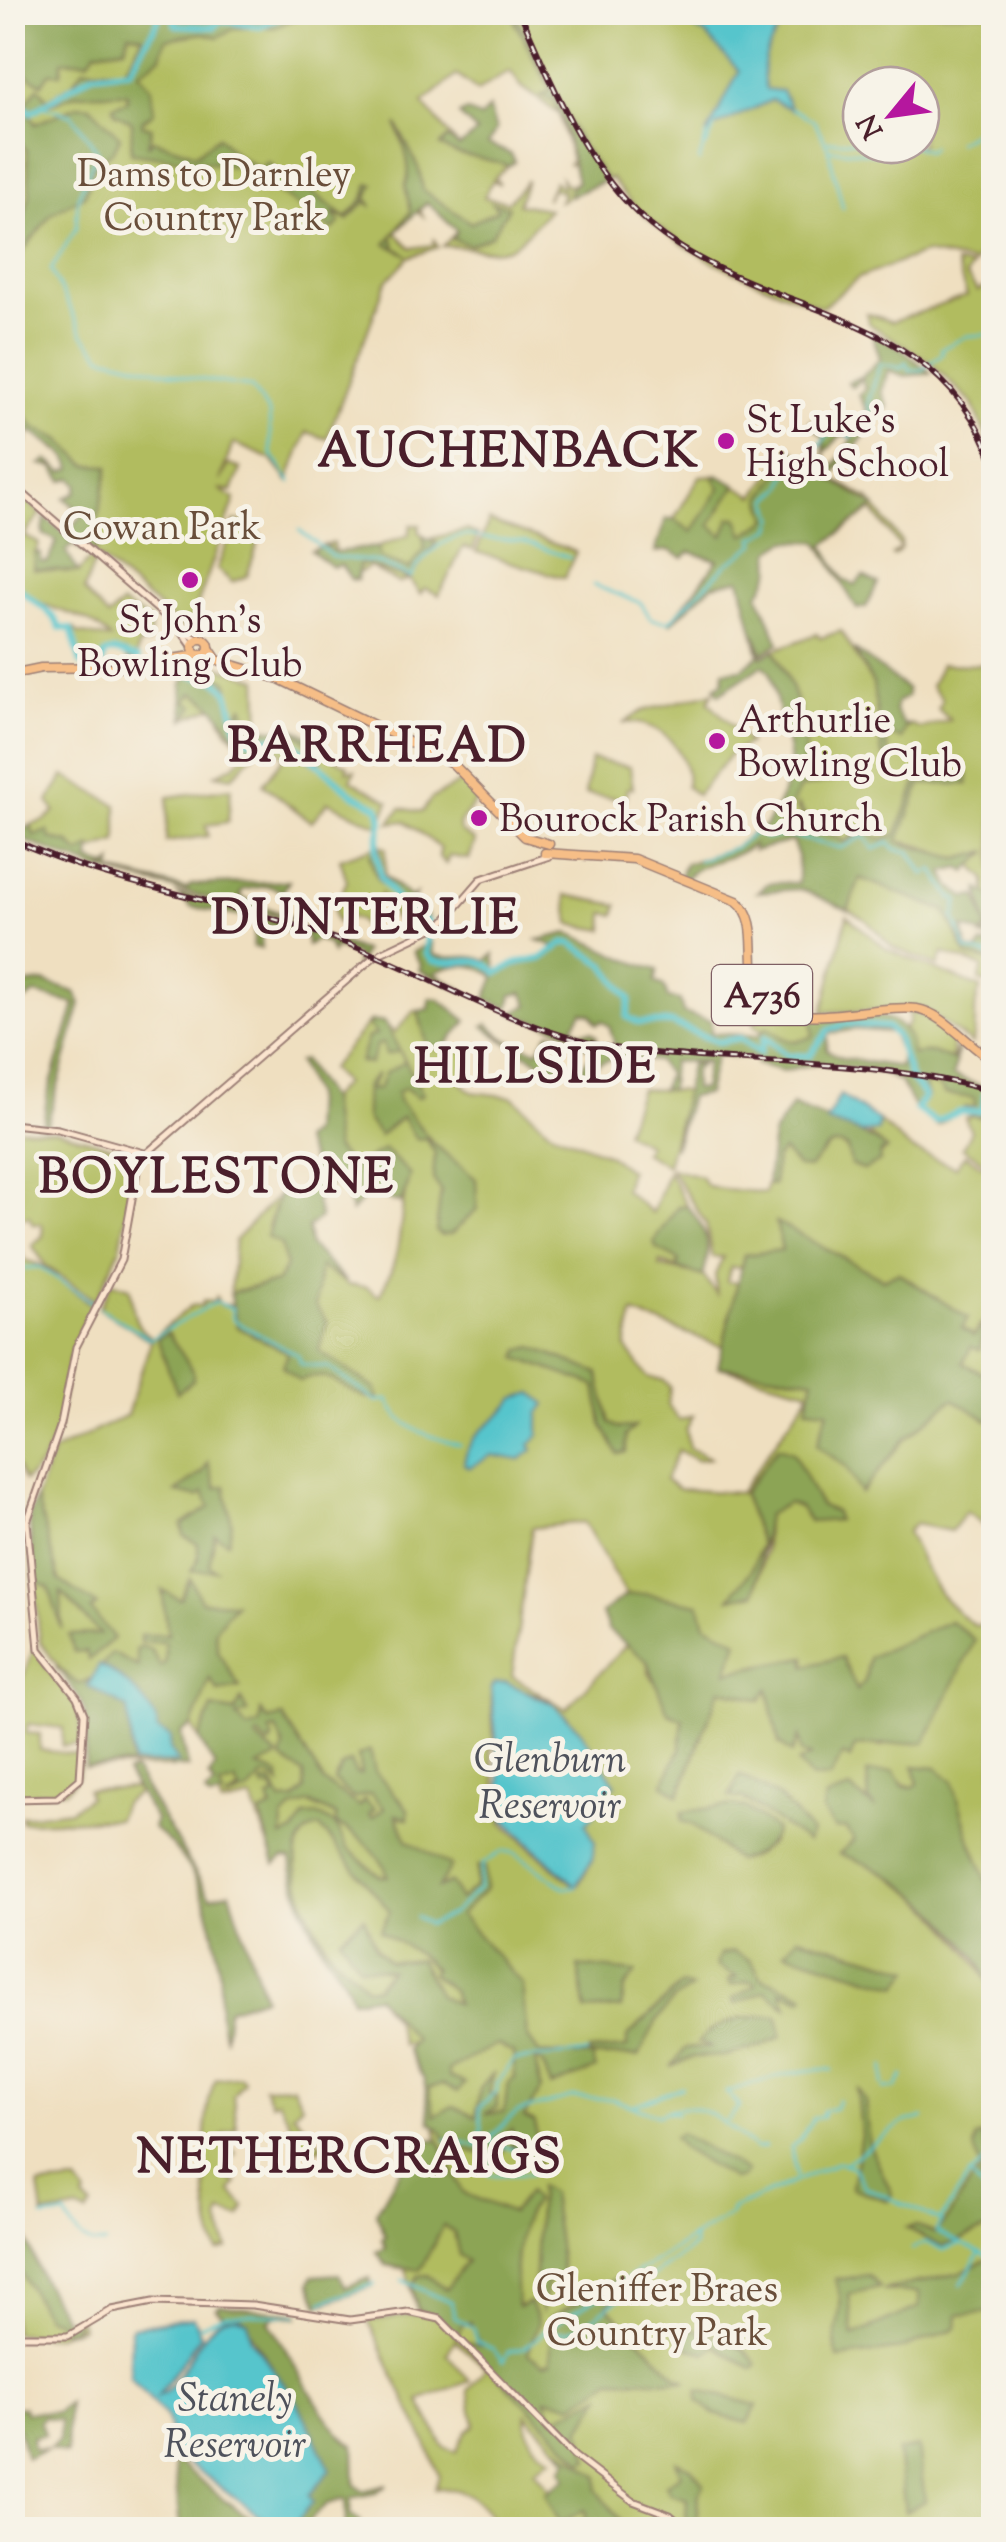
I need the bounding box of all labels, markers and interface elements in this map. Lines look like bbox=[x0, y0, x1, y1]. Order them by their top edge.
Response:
north arrow bbox=[841, 65, 941, 165]
text: N bbox=[849, 106, 895, 145]
park label: Dams to Darnley Country Park bbox=[77, 150, 351, 248]
place label: St Luke's High School bbox=[746, 396, 949, 494]
district label: AUCHENBACK bbox=[317, 420, 701, 489]
marker: St Luke's High School bbox=[715, 430, 737, 452]
park label: Cowan Park bbox=[63, 503, 261, 557]
marker: St John's Bowling Club bbox=[179, 569, 201, 591]
place label: St John's Bowling Club bbox=[77, 596, 303, 694]
place label: Arthurlie Bowling Club bbox=[737, 696, 962, 794]
district label: BARRHEAD bbox=[228, 715, 528, 784]
marker: Arthurlie Bowling Club bbox=[706, 730, 728, 752]
place label: Bourock Parish Church bbox=[499, 795, 883, 849]
marker: Bourock Parish Church bbox=[468, 807, 490, 829]
district label: DUNTERLIE bbox=[212, 887, 520, 956]
road number: A736 bbox=[712, 965, 812, 1025]
district label: HILLSIDE bbox=[415, 1036, 657, 1105]
district label: BOYLESTONE bbox=[39, 1146, 395, 1215]
water label: Glenburn Reservoir bbox=[474, 1734, 626, 1837]
district label: NETHERCRAIGS bbox=[137, 2126, 563, 2195]
park label: Gleniffer Braes Country Park bbox=[536, 2265, 778, 2363]
water label: Stanely Reservoir bbox=[164, 2373, 306, 2476]

